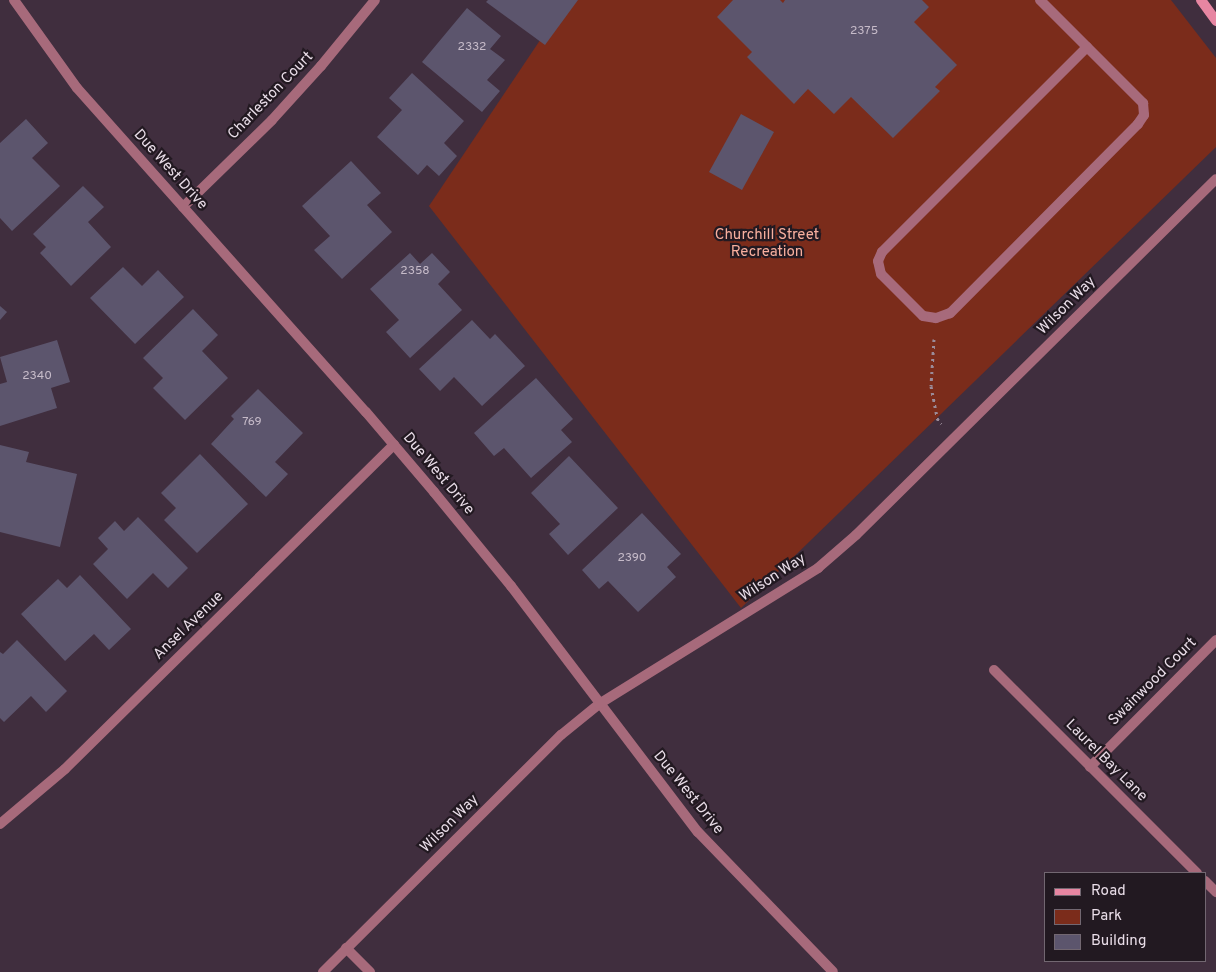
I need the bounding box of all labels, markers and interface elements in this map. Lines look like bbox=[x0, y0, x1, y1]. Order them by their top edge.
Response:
house number: 2375 bbox=[850, 25, 878, 39]
house number: 2332 bbox=[458, 41, 486, 55]
street label: Charleston Court bbox=[225, 48, 317, 144]
street label: Due West Drive bbox=[129, 126, 211, 214]
park label: Churchill Street Recreation bbox=[715, 226, 819, 261]
house number: 2358 bbox=[400, 265, 430, 279]
street label: Wilson Way bbox=[1034, 273, 1100, 339]
house number: 2340 bbox=[22, 370, 52, 384]
house number: 769 bbox=[242, 416, 262, 430]
street label: Due West Drive bbox=[398, 429, 478, 519]
street label: Wilson Way bbox=[736, 550, 810, 606]
house number: 2390 bbox=[617, 552, 647, 566]
street label: Ansel Avenue bbox=[150, 588, 228, 664]
street label: Swainwood Court bbox=[1105, 634, 1201, 730]
street label: Laurel Bay Lane bbox=[1061, 716, 1151, 806]
street label: Due West Drive bbox=[649, 748, 727, 838]
street label: Wilson Way bbox=[417, 791, 483, 857]
legend bbox=[1044, 872, 1206, 962]
text: Road bbox=[1091, 882, 1126, 901]
text: Park bbox=[1091, 907, 1122, 926]
text: Building bbox=[1091, 932, 1146, 951]

